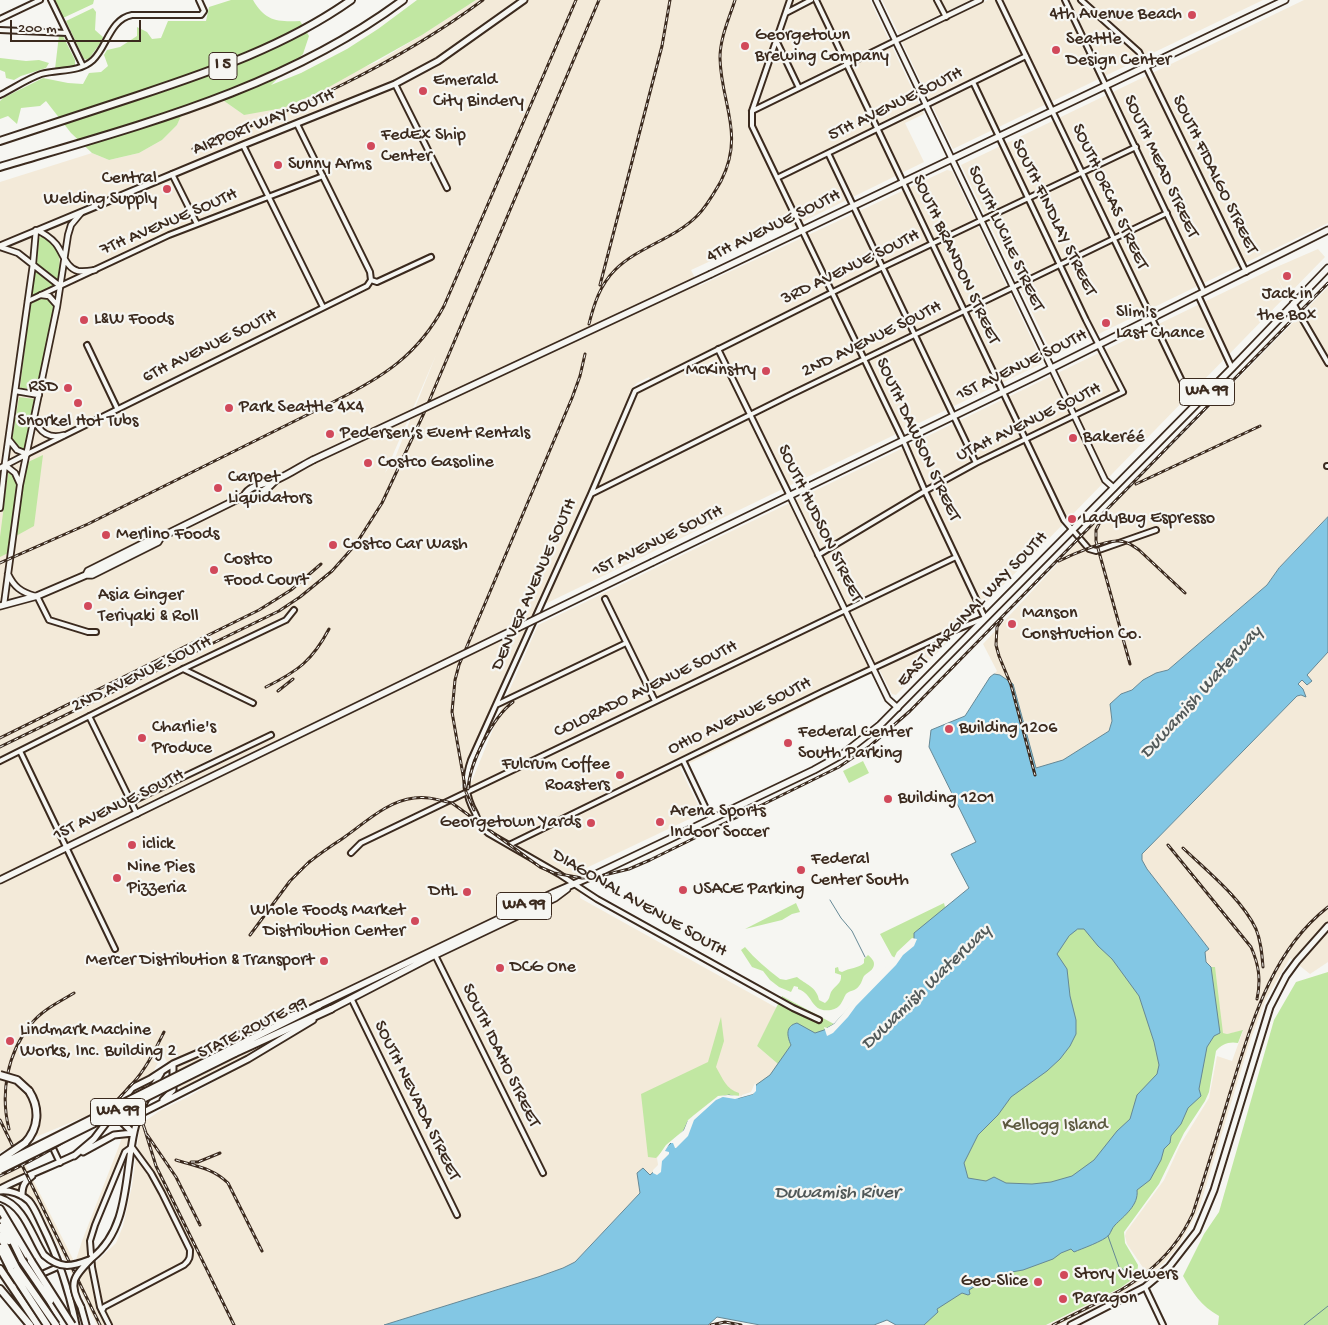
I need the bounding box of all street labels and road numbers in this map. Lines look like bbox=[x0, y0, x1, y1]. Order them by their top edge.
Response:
road number: I 5 bbox=[209, 52, 237, 80]
street label: 5TH AVENUE SOUTH bbox=[825, 63, 967, 147]
street label: AIRPORT WAY SOUTH bbox=[190, 85, 338, 161]
street label: SOUTH MEAD STREET bbox=[1117, 92, 1203, 242]
street label: SOUTH FIDALGO STREET bbox=[1166, 92, 1262, 258]
street label: SOUTH ORCAS STREET bbox=[1066, 121, 1152, 273]
street label: SOUTH FINDLAY STREET bbox=[1006, 136, 1100, 300]
street label: SOUTH LUCILE STREET bbox=[962, 163, 1048, 315]
street label: SOUTH BRANDON STREET bbox=[906, 172, 1004, 348]
street label: 7TH AVENUE SOUTH bbox=[97, 184, 241, 262]
street label: 4TH AVENUE SOUTH bbox=[704, 185, 844, 269]
street label: 3RD AVENUE SOUTH bbox=[778, 225, 924, 311]
street label: 2ND AVENUE SOUTH bbox=[799, 297, 945, 383]
street label: 6TH AVENUE SOUTH bbox=[139, 305, 281, 389]
street label: 1ST AVENUE SOUTH bbox=[953, 325, 1091, 407]
street label: SOUTH DAWSON STREET bbox=[870, 355, 964, 525]
road number: WA 99 bbox=[1180, 378, 1234, 406]
street label: UTAH AVENUE SOUTH bbox=[953, 379, 1105, 467]
street label: SOUTH HUDSON STREET bbox=[771, 442, 867, 606]
street label: DENVER AVENUE SOUTH bbox=[487, 496, 583, 674]
street label: 1ST AVENUE SOUTH bbox=[589, 501, 727, 583]
street label: EAST MARGINAL WAY SOUTH bbox=[893, 528, 1053, 692]
street label: 2ND AVENUE SOUTH bbox=[69, 632, 215, 718]
street label: COLORADO AVENUE SOUTH bbox=[551, 636, 741, 744]
street label: OHIO AVENUE SOUTH bbox=[665, 673, 815, 761]
street label: 1ST AVENUE SOUTH bbox=[50, 765, 188, 847]
street label: DIAGONAL AVENUE SOUTH bbox=[548, 845, 730, 963]
road number: WA 99 bbox=[496, 892, 552, 919]
street label: SOUTH IDAHO STREET bbox=[456, 981, 544, 1131]
street label: STATE ROUTE 99 bbox=[195, 993, 311, 1065]
street label: SOUTH NEVADA STREET bbox=[368, 1017, 464, 1185]
road number: WA 99 bbox=[90, 1098, 146, 1126]

